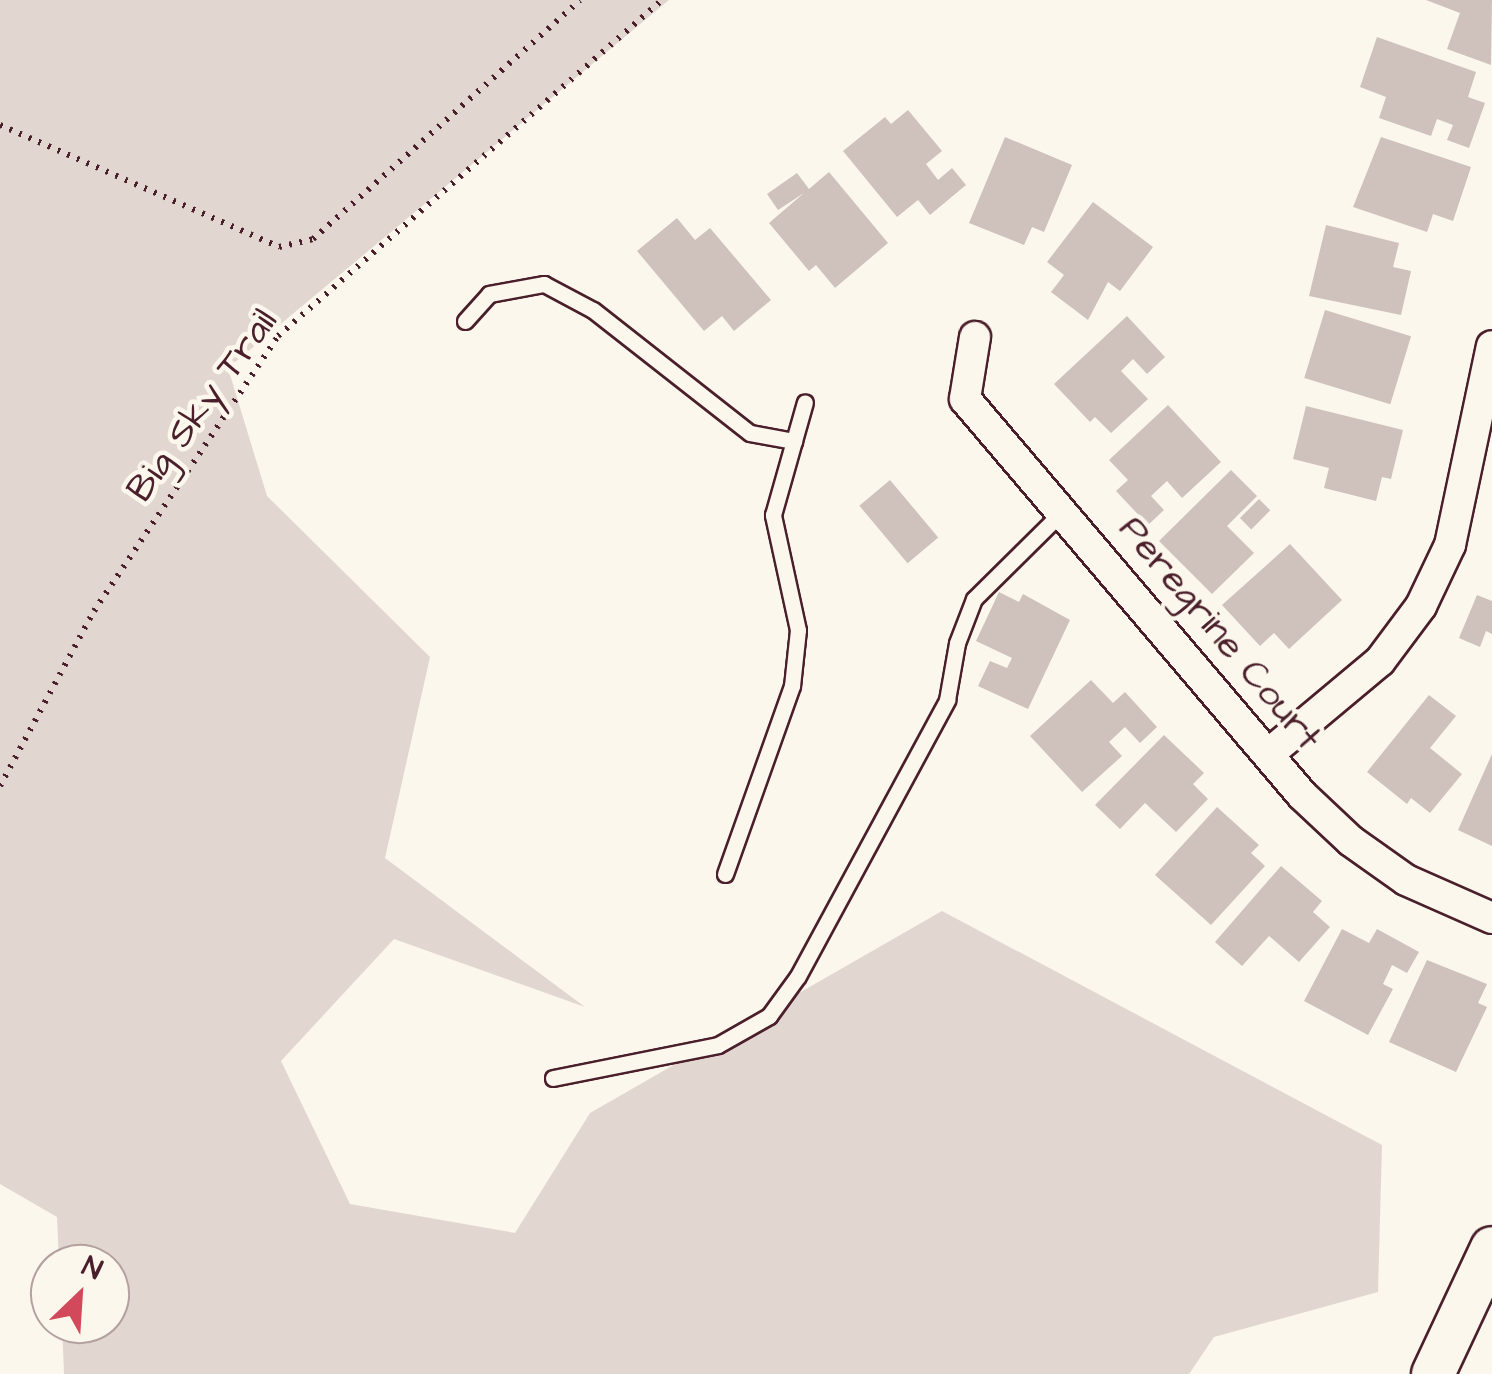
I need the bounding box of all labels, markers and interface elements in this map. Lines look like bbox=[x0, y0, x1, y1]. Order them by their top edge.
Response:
street label: Big Sky Trail bbox=[118, 301, 288, 511]
street label: Peregrine Court bbox=[1108, 508, 1330, 760]
north arrow bbox=[30, 1244, 130, 1344]
text: N bbox=[76, 1247, 108, 1290]

